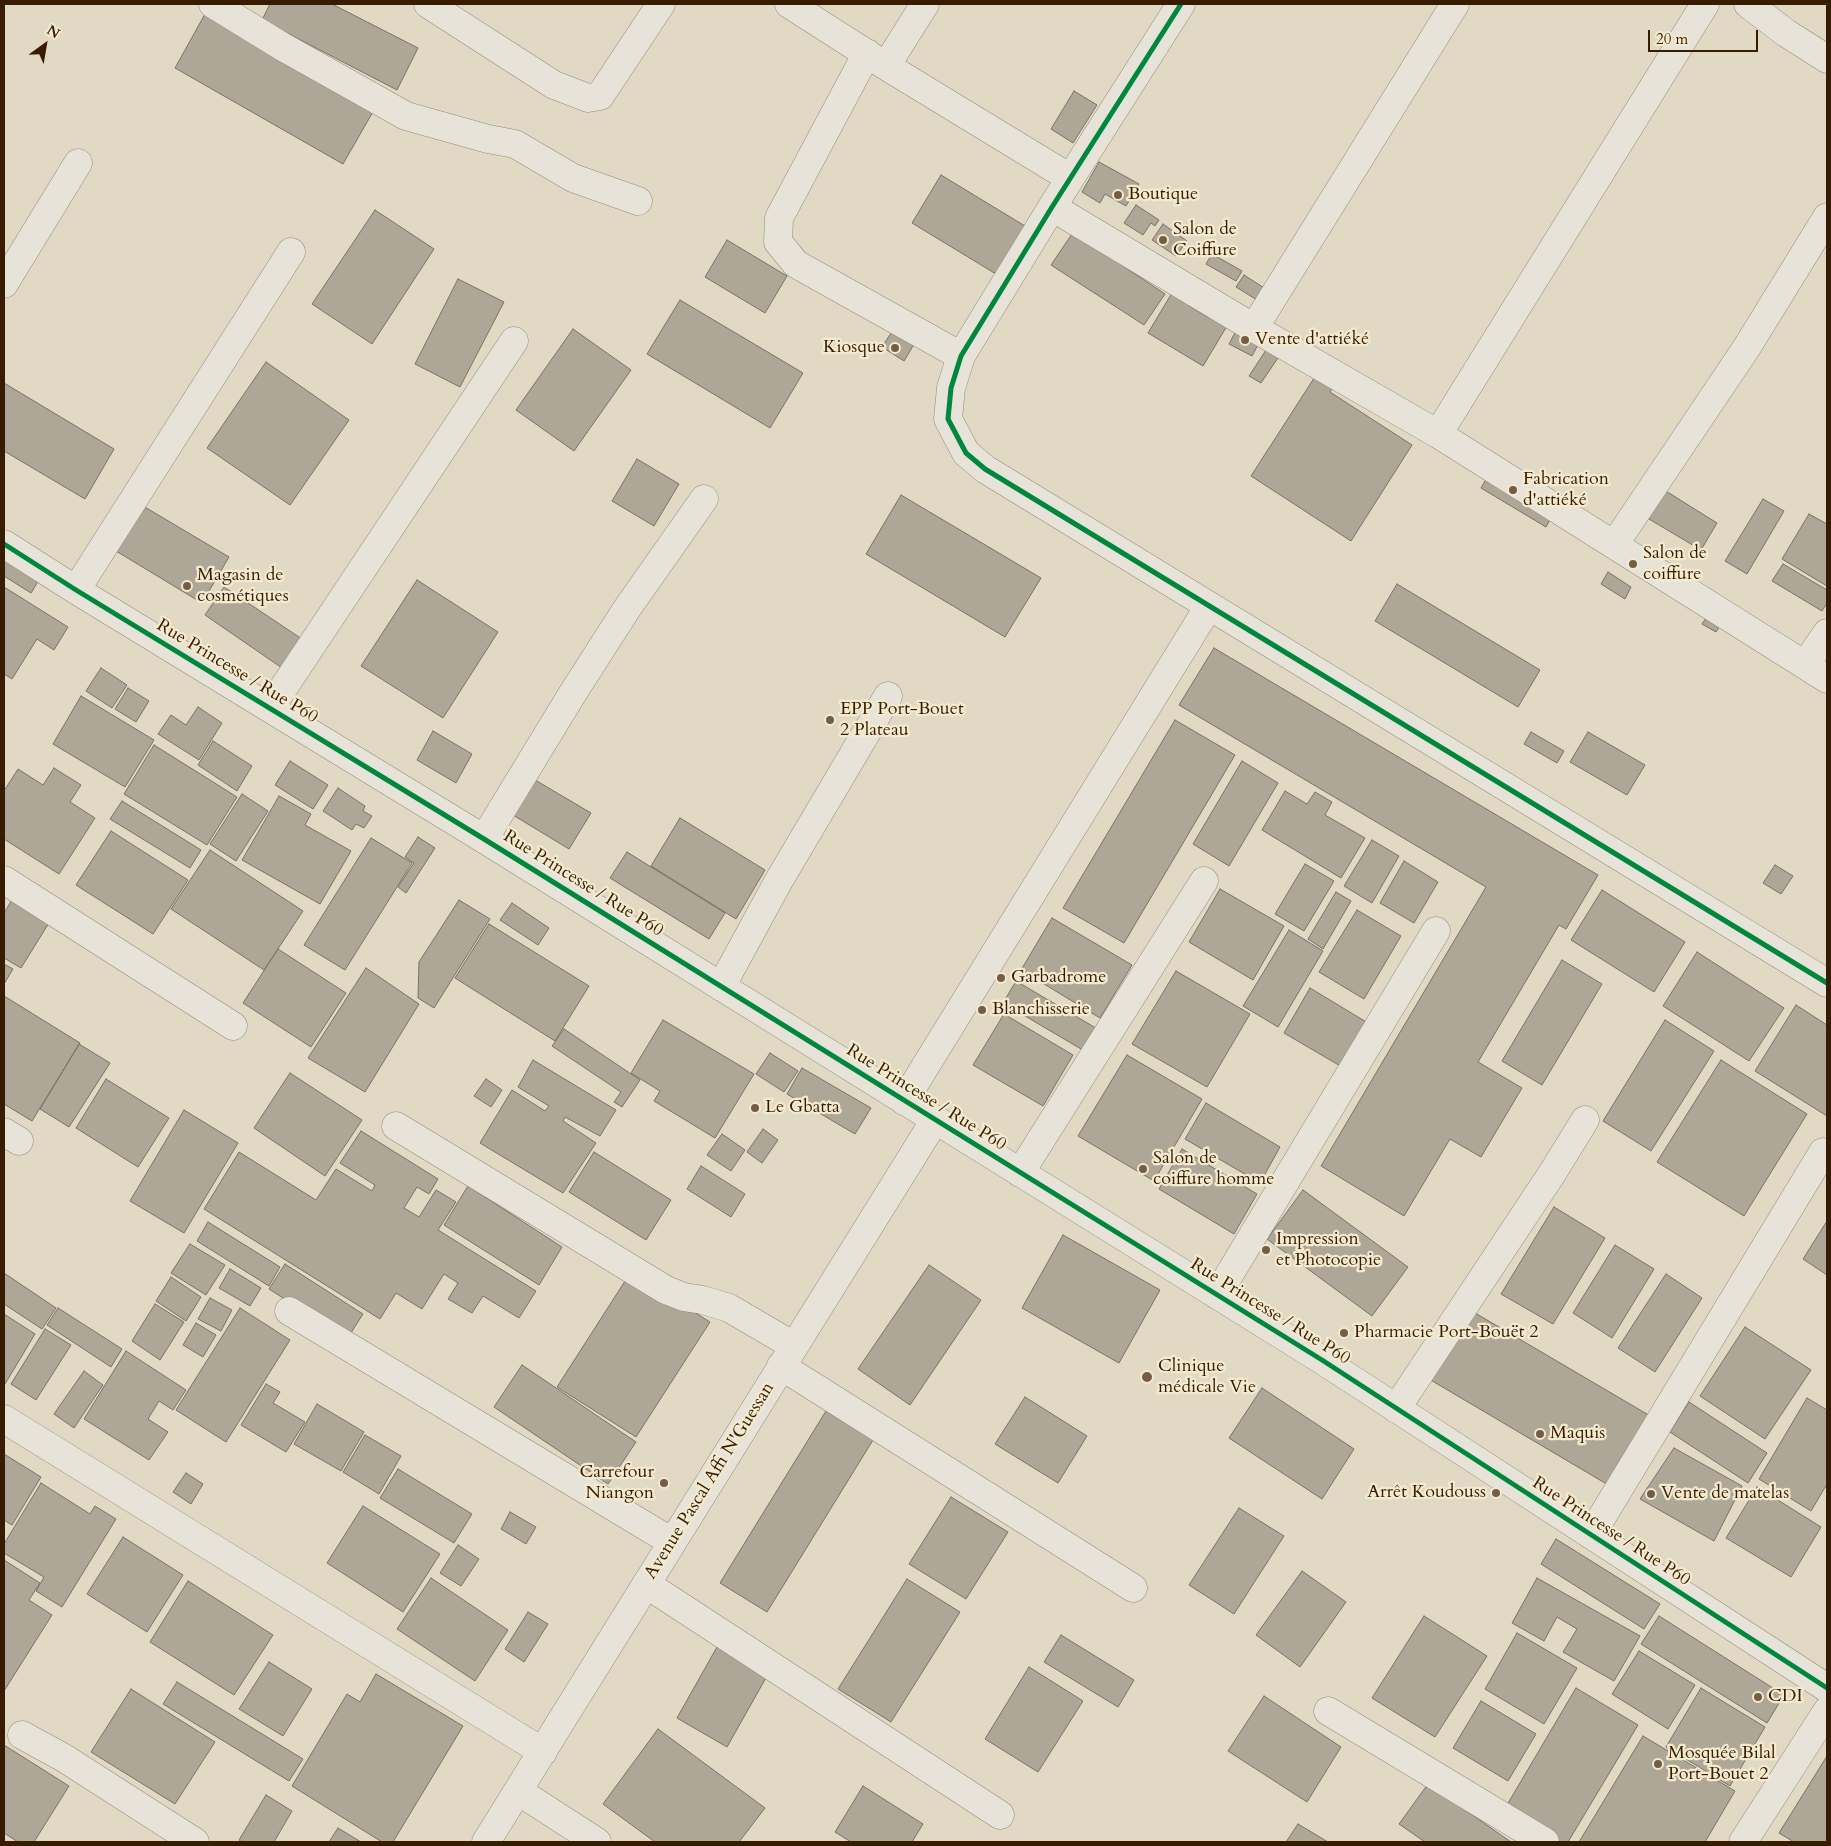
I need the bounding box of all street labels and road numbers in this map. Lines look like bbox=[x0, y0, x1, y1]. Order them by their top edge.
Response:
street label: Rue Princesse / Rue P60 bbox=[152, 615, 322, 729]
street label: Rue Princesse / Rue P60 bbox=[499, 826, 667, 942]
street label: Rue Princesse / Rue P60 bbox=[842, 1040, 1010, 1156]
street label: Rue Princesse / Rue P60 bbox=[1186, 1254, 1354, 1370]
street label: Avenue Pascal Affi N'Guessan bbox=[640, 1379, 780, 1583]
street label: Rue Princesse / Rue P60 bbox=[1528, 1473, 1694, 1591]

